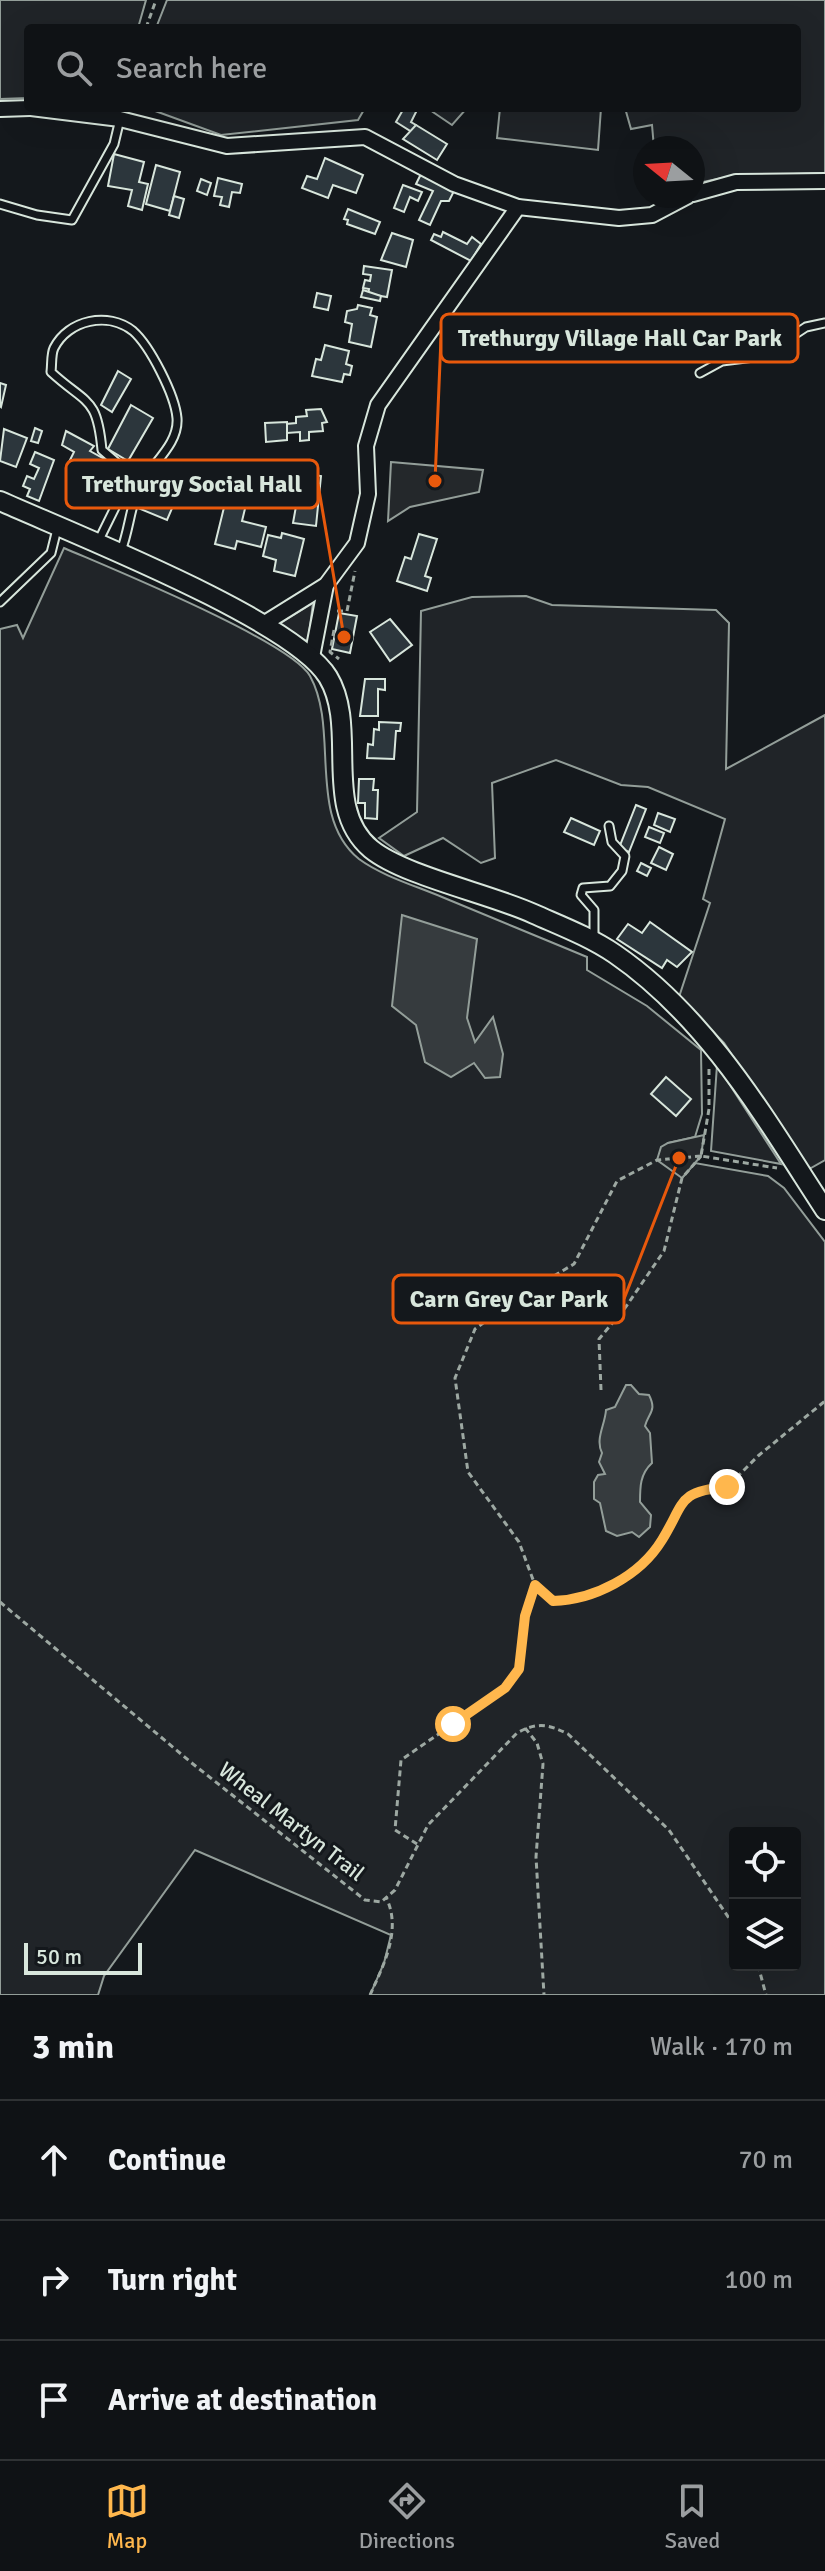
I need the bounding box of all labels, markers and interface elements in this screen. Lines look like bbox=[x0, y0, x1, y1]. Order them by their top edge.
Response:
search box bbox=[24, 24, 801, 112]
icon: search bbox=[52, 46, 96, 90]
text: Search here bbox=[116, 50, 267, 87]
north arrow bbox=[633, 136, 705, 208]
callout: Trethurgy Village Hall Car Park bbox=[441, 314, 798, 362]
text: Trethurgy Village Hall Car Park bbox=[458, 323, 783, 353]
callout: Trethurgy Social Hall bbox=[66, 460, 318, 508]
text: Trethurgy Social Hall bbox=[82, 469, 303, 499]
callout: Carn Grey Car Park bbox=[393, 1275, 624, 1323]
text: Carn Grey Car Park bbox=[410, 1284, 609, 1314]
route end bbox=[709, 1469, 745, 1505]
route start bbox=[435, 1706, 471, 1742]
street label: Wheal Martyn Trail bbox=[213, 1756, 370, 1887]
map controls bbox=[729, 1827, 801, 1971]
button: locate bbox=[729, 1827, 801, 1899]
button: layers bbox=[729, 1899, 801, 1971]
scale bar bbox=[24, 1939, 142, 1975]
text: 50 m bbox=[36, 1943, 82, 1970]
text: 3 min bbox=[32, 2026, 114, 2068]
text: Walk · 170 m bbox=[650, 2031, 793, 2063]
icon: ahead bbox=[32, 2138, 76, 2182]
text: Continue bbox=[108, 2142, 226, 2179]
text: 70 m bbox=[738, 2144, 793, 2176]
icon: right bbox=[32, 2258, 76, 2302]
text: Turn right bbox=[108, 2262, 237, 2299]
text: 100 m bbox=[724, 2264, 793, 2296]
icon: arrive bbox=[32, 2378, 76, 2422]
text: Arrive at destination bbox=[108, 2382, 377, 2419]
tab: Map bbox=[105, 2479, 149, 2554]
tab: Directions bbox=[359, 2479, 455, 2554]
tab: Saved bbox=[665, 2479, 720, 2554]

